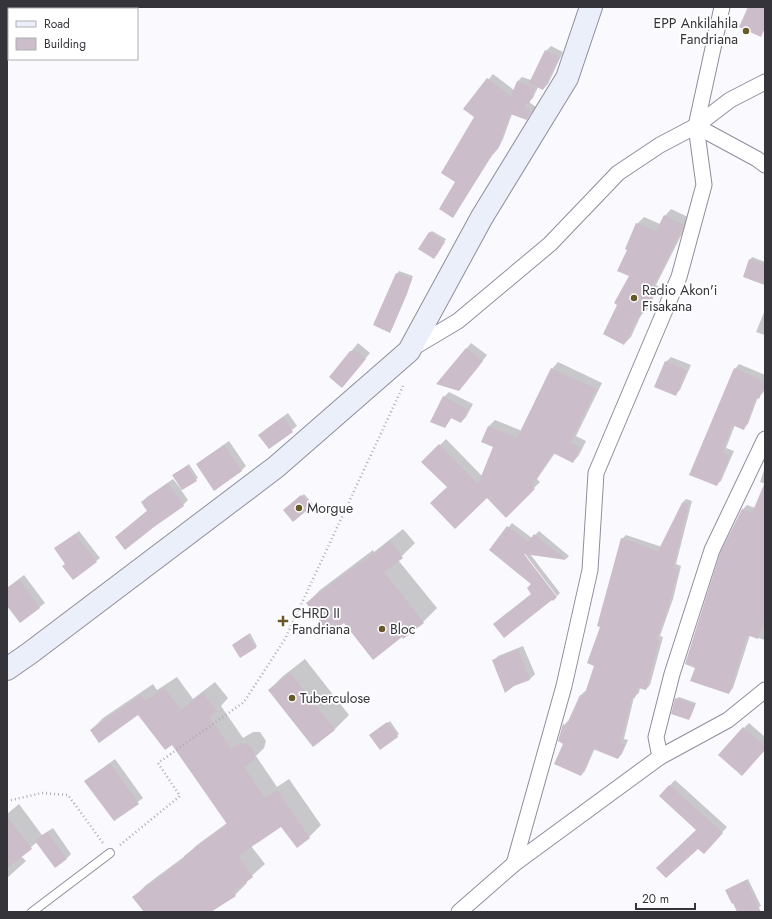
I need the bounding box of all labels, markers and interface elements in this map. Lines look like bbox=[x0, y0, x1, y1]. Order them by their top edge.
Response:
legend bbox=[8, 8, 138, 60]
place label: EPP Ankilahila Fandriana bbox=[653, 13, 738, 49]
text: Road bbox=[44, 15, 70, 33]
marker: EPP Ankilahila Fandriana bbox=[741, 26, 751, 36]
text: Building bbox=[44, 35, 86, 53]
place label: Radio Akon'i Fisakana bbox=[642, 280, 717, 316]
marker: Radio Akon'i Fisakana bbox=[629, 293, 639, 303]
place label: Morgue bbox=[307, 498, 353, 518]
marker: Morgue bbox=[294, 503, 304, 513]
place label: CHRD II Fandriana bbox=[292, 603, 350, 639]
marker: CHRD II Fandriana bbox=[277, 615, 289, 627]
place label: Bloc bbox=[390, 619, 415, 639]
marker: Bloc bbox=[377, 624, 387, 634]
place label: Tuberculose bbox=[300, 688, 370, 708]
marker: Tuberculose bbox=[287, 693, 297, 703]
scale bar bbox=[636, 885, 695, 911]
text: 20 m bbox=[642, 890, 669, 908]

